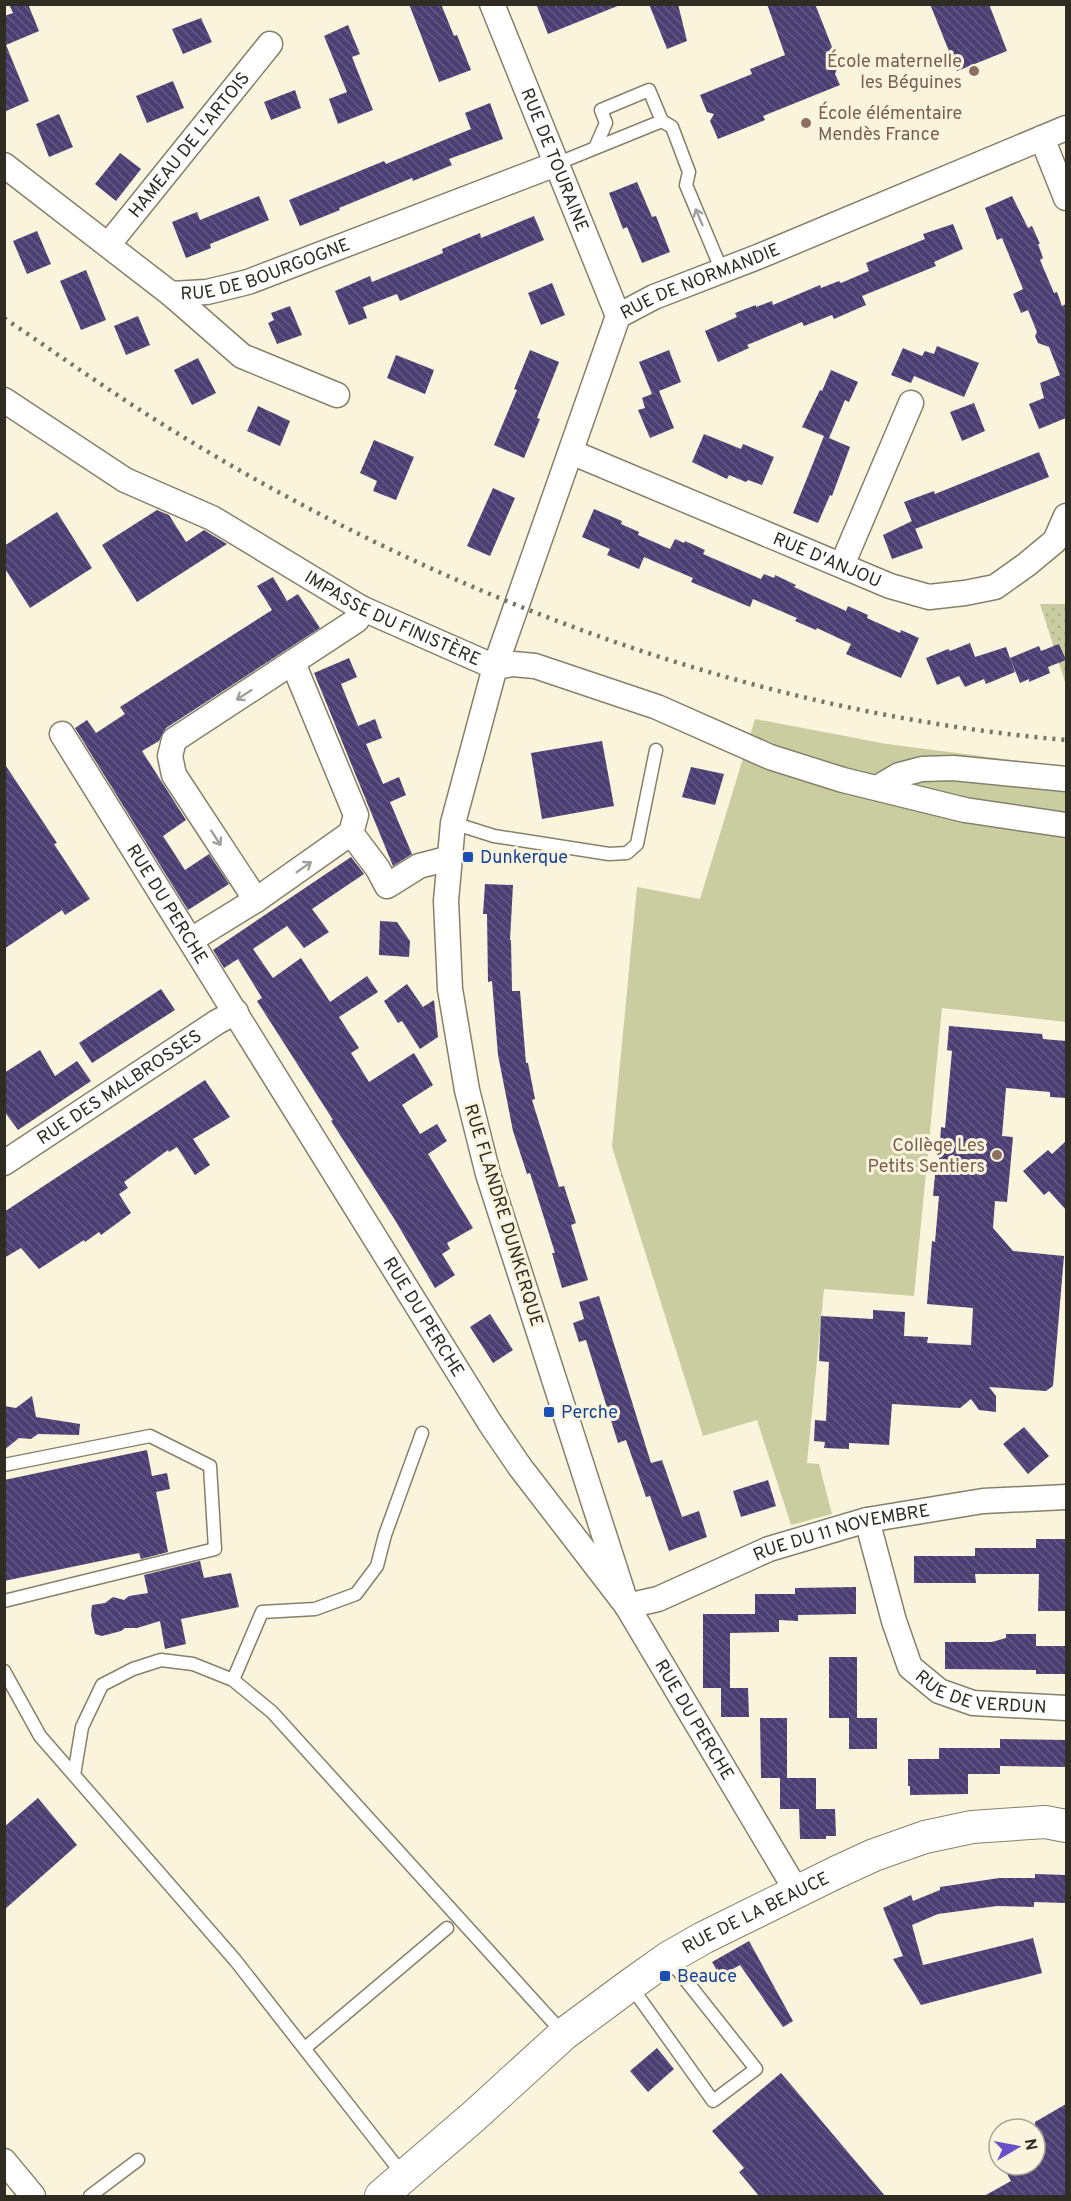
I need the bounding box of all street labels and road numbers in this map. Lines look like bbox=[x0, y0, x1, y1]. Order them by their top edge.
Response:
street label: HAMEAU DE L'ARTOIS bbox=[124, 68, 256, 223]
street label: RUE DE TOURAINE bbox=[514, 85, 593, 236]
street label: RUE DE BOURGOGNE bbox=[180, 234, 354, 306]
street label: RUE DE NORMANDIE bbox=[617, 239, 784, 326]
street label: RUE D'ANJOU bbox=[769, 528, 884, 594]
street label: IMPASSE DU FINISTÈRE bbox=[300, 566, 484, 672]
street label: RUE DU PERCHE bbox=[120, 841, 212, 969]
street label: RUE DES MALBROSSES bbox=[33, 1025, 207, 1151]
street label: RUE FLANDRE DUNKERQUE bbox=[458, 1101, 547, 1329]
street label: RUE DU PERCHE bbox=[377, 1253, 469, 1382]
street label: RUE DU 11 NOVEMBRE bbox=[750, 1500, 931, 1568]
street label: RUE DU PERCHE bbox=[648, 1656, 738, 1785]
street label: RUE DE VERDUN bbox=[910, 1666, 1047, 1720]
street label: RUE DE LA BEAUCE bbox=[679, 1868, 834, 1960]

